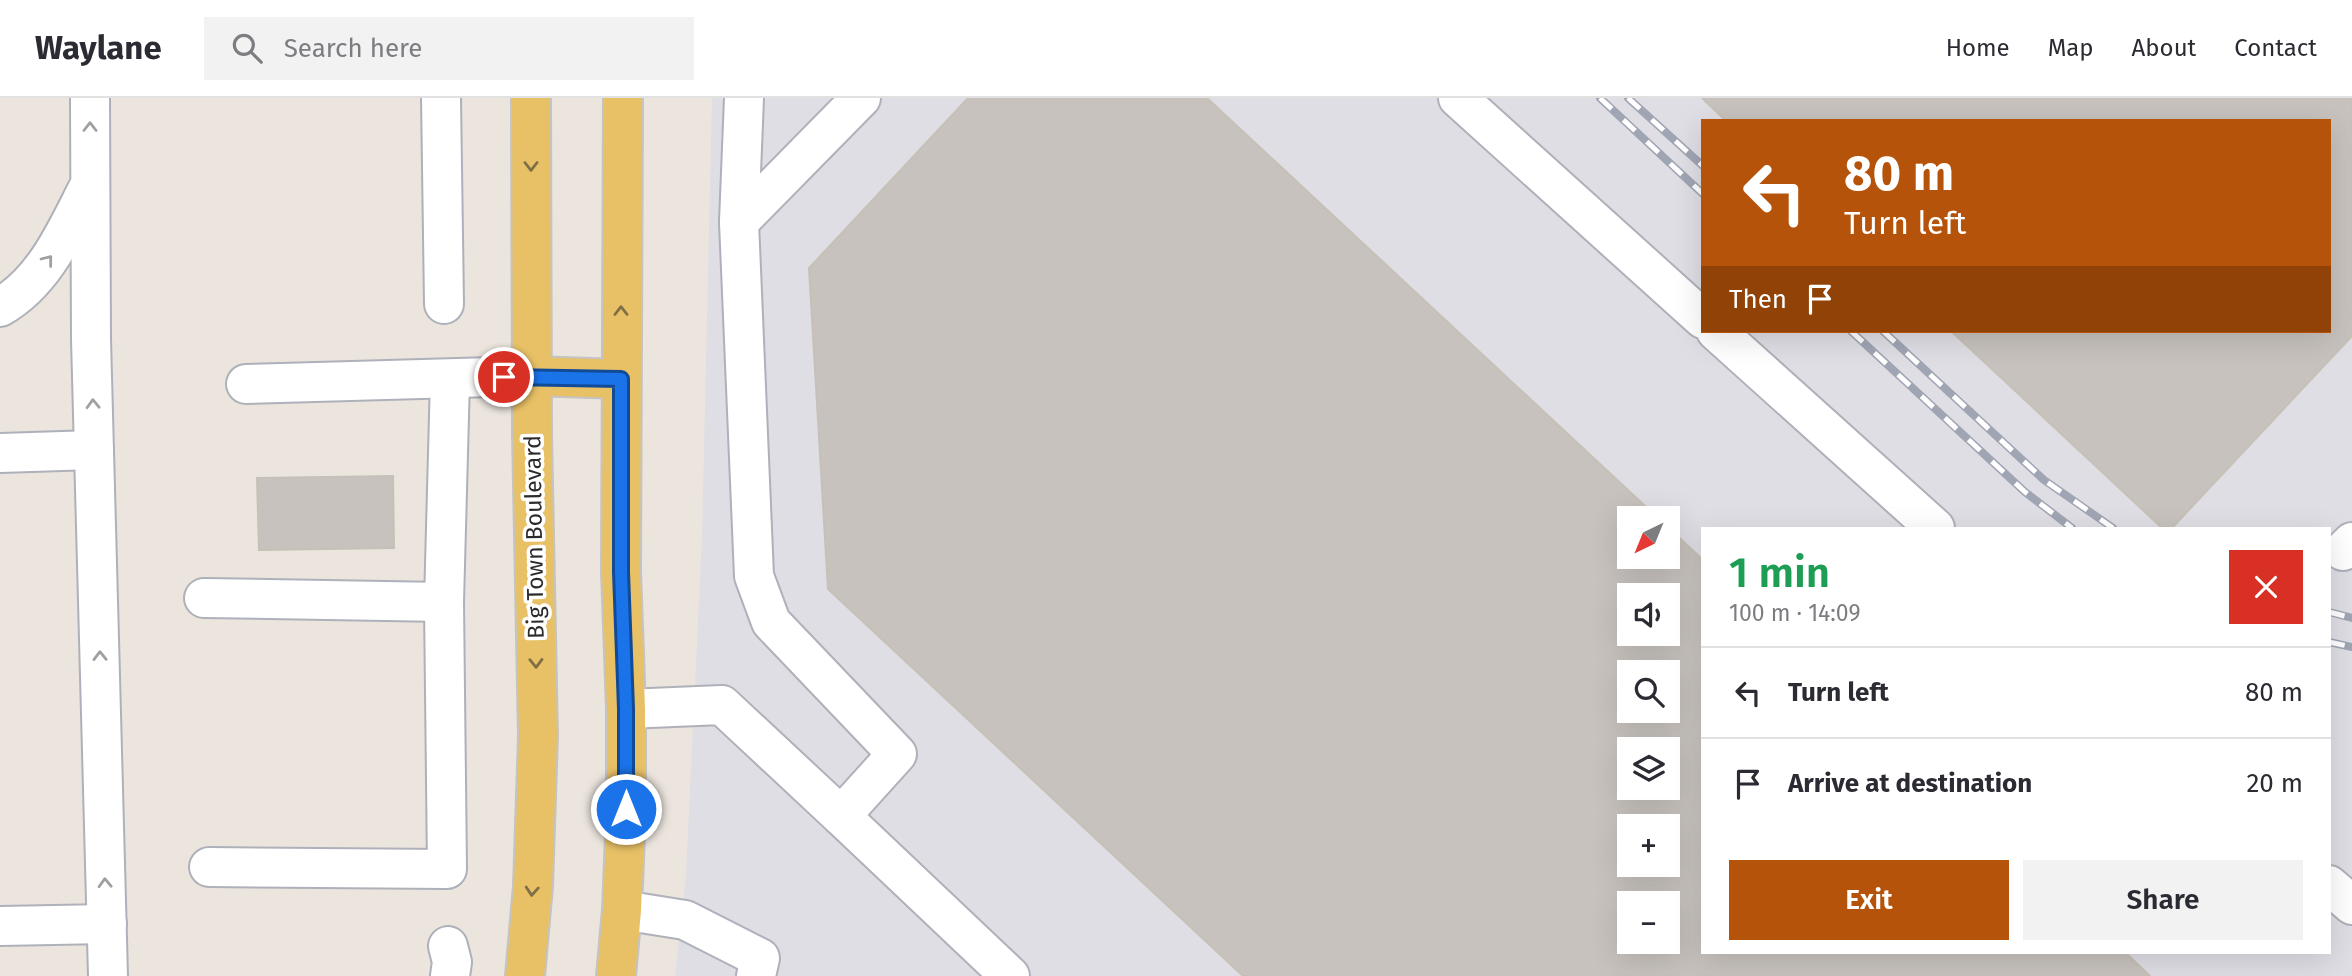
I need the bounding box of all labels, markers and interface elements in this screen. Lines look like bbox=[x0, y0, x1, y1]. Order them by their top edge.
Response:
search box bbox=[204, 17, 694, 80]
text: Waylane bbox=[35, 28, 162, 68]
icon: search bbox=[228, 29, 266, 67]
text: Search here bbox=[284, 33, 423, 64]
text: Home bbox=[1946, 34, 2010, 62]
text: Map bbox=[2048, 34, 2094, 62]
text: About bbox=[2132, 34, 2196, 62]
text: Contact bbox=[2234, 34, 2317, 62]
one-way arrow bbox=[82, 122, 98, 132]
text: 80 m bbox=[1844, 144, 1954, 203]
icon: left bbox=[1729, 147, 1820, 238]
one-way arrow bbox=[523, 161, 539, 172]
text: Turn left bbox=[1844, 204, 1966, 242]
one-way arrow bbox=[40, 256, 53, 268]
icon: arrive bbox=[1801, 280, 1839, 318]
text: Then bbox=[1729, 284, 1787, 315]
one-way arrow bbox=[613, 305, 629, 316]
pin bbox=[474, 347, 534, 407]
icon: arrive bbox=[485, 358, 523, 396]
one-way arrow bbox=[85, 398, 101, 409]
street label: Big Town Boulevard bbox=[518, 435, 550, 639]
north arrow bbox=[1617, 506, 1680, 569]
map controls bbox=[1617, 506, 1680, 954]
text: 1 min bbox=[1729, 548, 1830, 598]
button: close bbox=[2229, 550, 2303, 624]
button: sound bbox=[1617, 583, 1680, 646]
text: 100 m · 14:09 bbox=[1729, 599, 1861, 627]
one-way arrow bbox=[92, 650, 107, 661]
one-way arrow bbox=[529, 658, 544, 669]
button: search bbox=[1617, 660, 1680, 723]
icon: left bbox=[1729, 674, 1767, 712]
text: Turn left bbox=[1788, 677, 1889, 708]
text: 80 m bbox=[2245, 677, 2303, 708]
button: layers bbox=[1617, 737, 1680, 800]
icon: arrive bbox=[1729, 765, 1767, 803]
text: Arrive at destination bbox=[1788, 768, 2032, 799]
text: 20 m bbox=[2246, 768, 2303, 799]
position arrow bbox=[589, 772, 663, 846]
button: + bbox=[1617, 814, 1680, 877]
button: Exit bbox=[1729, 860, 2009, 940]
button: Share bbox=[2023, 860, 2303, 940]
one-way arrow bbox=[98, 878, 113, 889]
one-way arrow bbox=[525, 885, 540, 896]
button: − bbox=[1617, 891, 1680, 954]

